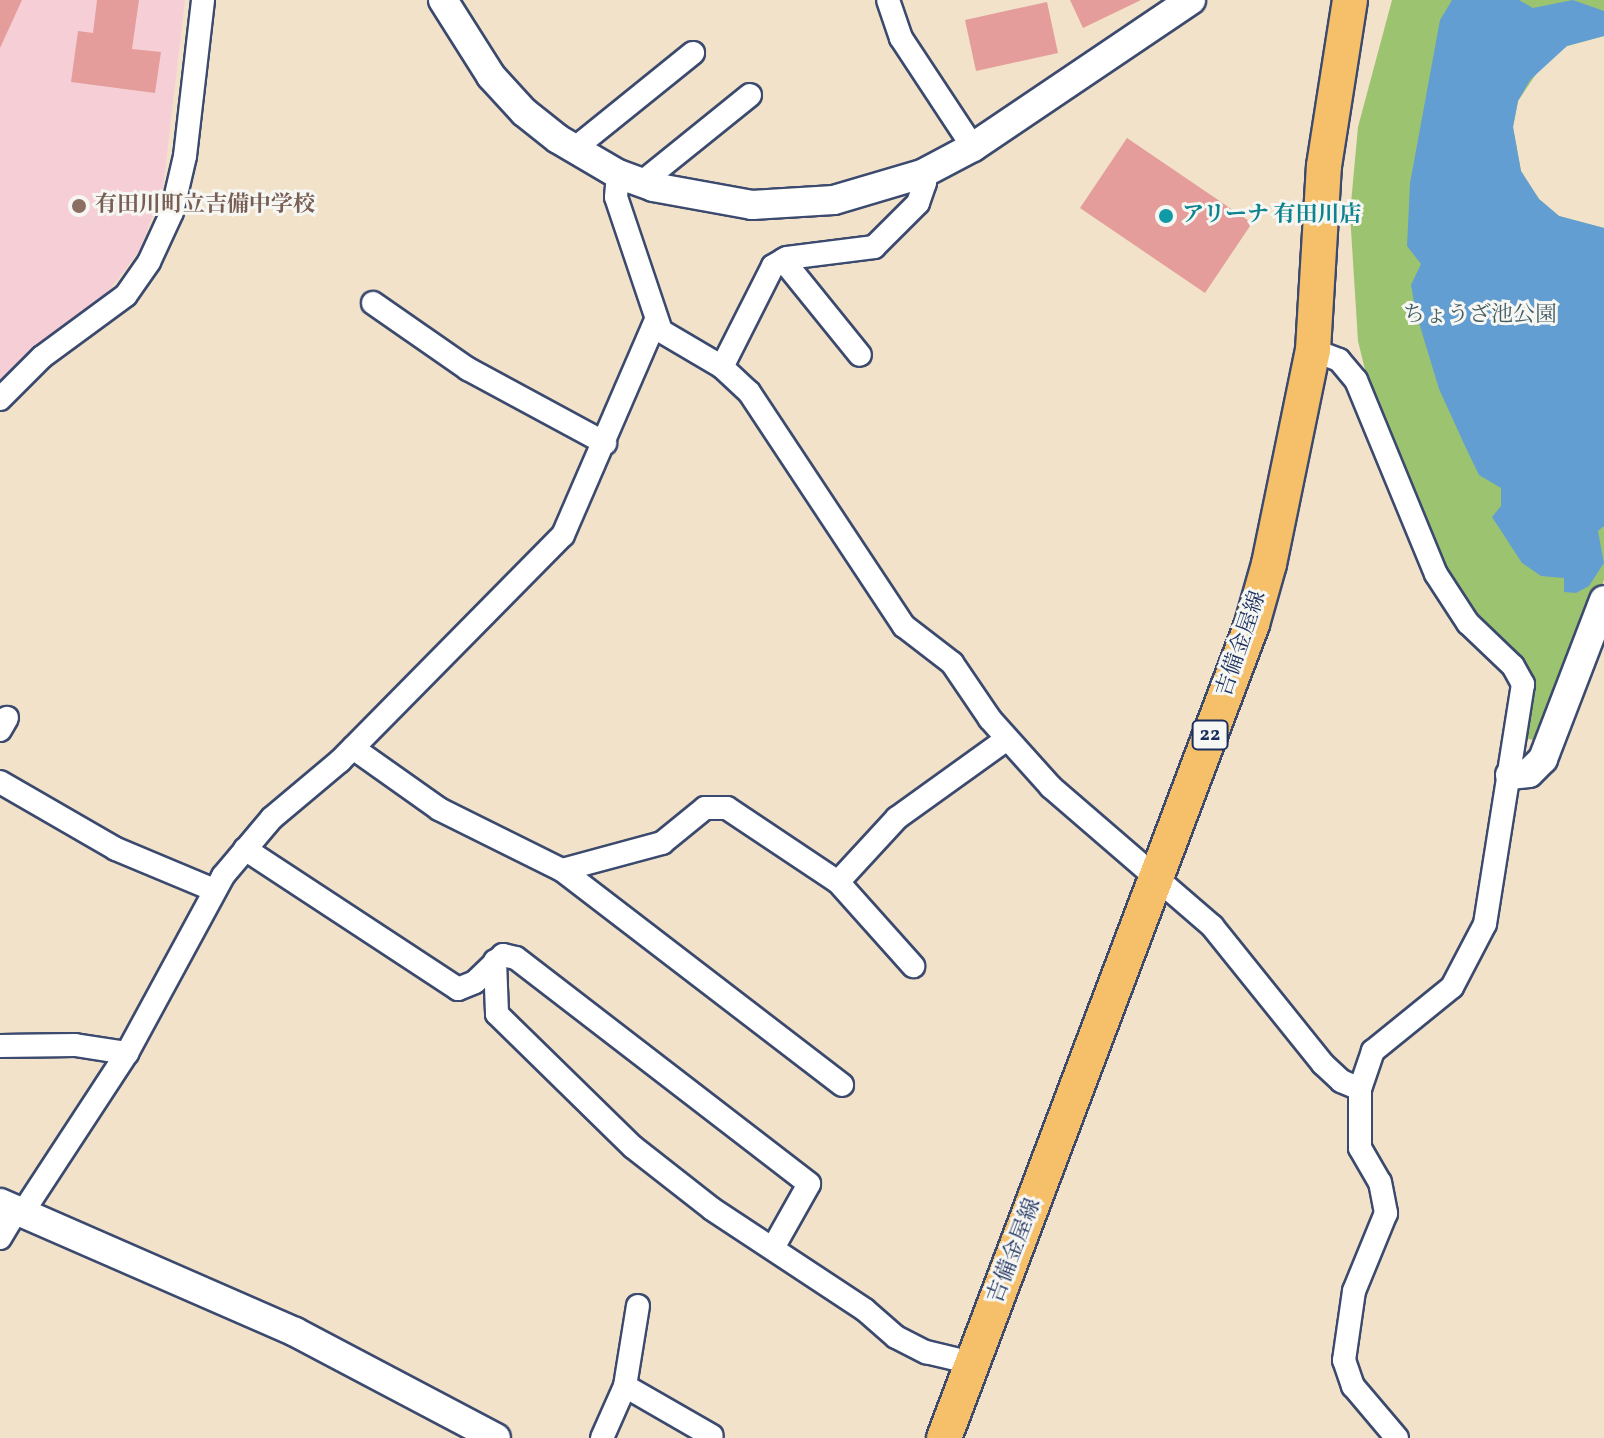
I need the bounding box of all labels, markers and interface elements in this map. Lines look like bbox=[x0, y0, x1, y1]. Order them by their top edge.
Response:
place label: 有田川町立吉備中学校 bbox=[95, 193, 315, 219]
marker: 有田川町立吉備中学校 bbox=[70, 197, 88, 215]
place label: アリーナ 有田川店 bbox=[1182, 203, 1362, 229]
marker: アリーナ 有田川店 bbox=[1157, 207, 1175, 225]
park label: ちょうざ池公園 bbox=[1403, 303, 1557, 329]
street label: 吉備金屋線 bbox=[1212, 588, 1272, 700]
road number: 22 bbox=[1190, 719, 1230, 751]
street label: 吉備金屋線 bbox=[983, 1195, 1047, 1307]

